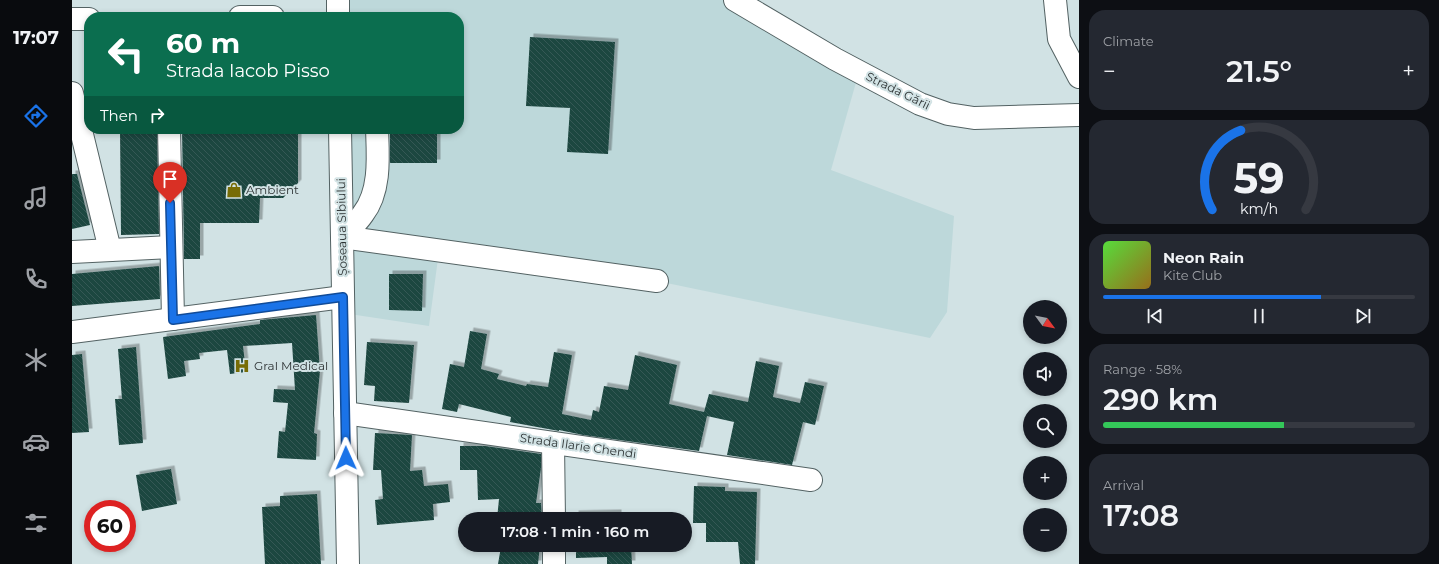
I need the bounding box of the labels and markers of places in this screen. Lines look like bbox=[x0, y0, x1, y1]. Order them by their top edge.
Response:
pin bbox=[153, 162, 187, 203]
shop icon: Ambient bbox=[225, 181, 243, 199]
place label: Ambient bbox=[246, 182, 299, 197]
hospital icon: Gral Medical bbox=[233, 357, 251, 375]
place label: Gral Medical bbox=[254, 358, 328, 373]

